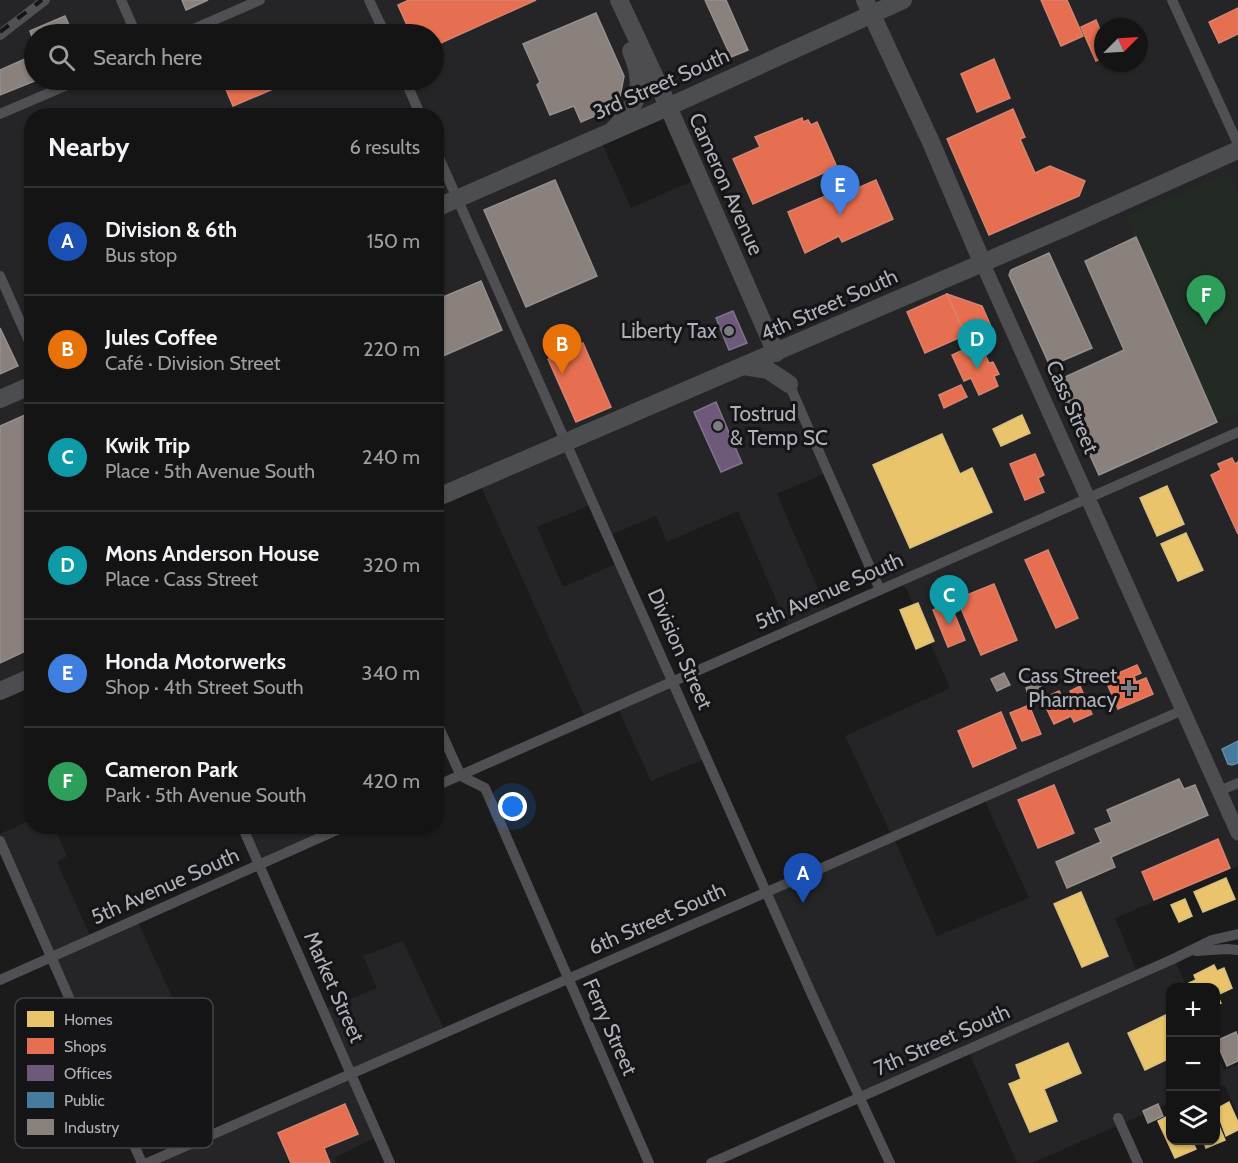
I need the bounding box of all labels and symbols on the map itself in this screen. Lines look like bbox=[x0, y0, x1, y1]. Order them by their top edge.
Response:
north arrow bbox=[1094, 18, 1148, 72]
street label: 3rd Street South bbox=[589, 42, 733, 125]
street label: Cameron Avenue bbox=[684, 109, 769, 259]
pin: E bbox=[820, 166, 860, 215]
street label: 4th Street South bbox=[756, 263, 901, 346]
pin: F bbox=[1186, 276, 1226, 325]
place label: Liberty Tax bbox=[621, 318, 717, 343]
pin: D bbox=[958, 320, 996, 369]
pin: B bbox=[542, 324, 582, 374]
marker: Liberty Tax bbox=[722, 324, 736, 338]
street label: Cass Street bbox=[1041, 356, 1104, 457]
place label: Tostrud & Temp SC bbox=[730, 401, 828, 450]
marker: Tostrud & Temp SC bbox=[711, 419, 725, 433]
street label: 5th Avenue South bbox=[751, 547, 907, 634]
pin: C bbox=[930, 576, 968, 625]
street label: Division Street bbox=[643, 585, 718, 713]
place label: Cass Street Pharmacy bbox=[1018, 663, 1117, 712]
marker: Cass Street Pharmacy bbox=[1122, 681, 1136, 695]
your location bbox=[498, 792, 527, 821]
street label: 5th Avenue South bbox=[87, 842, 243, 929]
pin: A bbox=[784, 854, 822, 903]
street label: 6th Street South bbox=[585, 877, 729, 960]
street label: Market Street bbox=[299, 927, 370, 1046]
street label: Ferry Street bbox=[578, 974, 643, 1079]
legend bbox=[15, 998, 213, 1148]
street label: 7th Street South bbox=[870, 998, 1013, 1081]
text: Homes bbox=[64, 1010, 113, 1029]
text: Shops bbox=[64, 1037, 107, 1056]
text: Offices bbox=[64, 1064, 113, 1083]
text: Public bbox=[64, 1091, 105, 1110]
text: Industry bbox=[64, 1118, 119, 1137]

